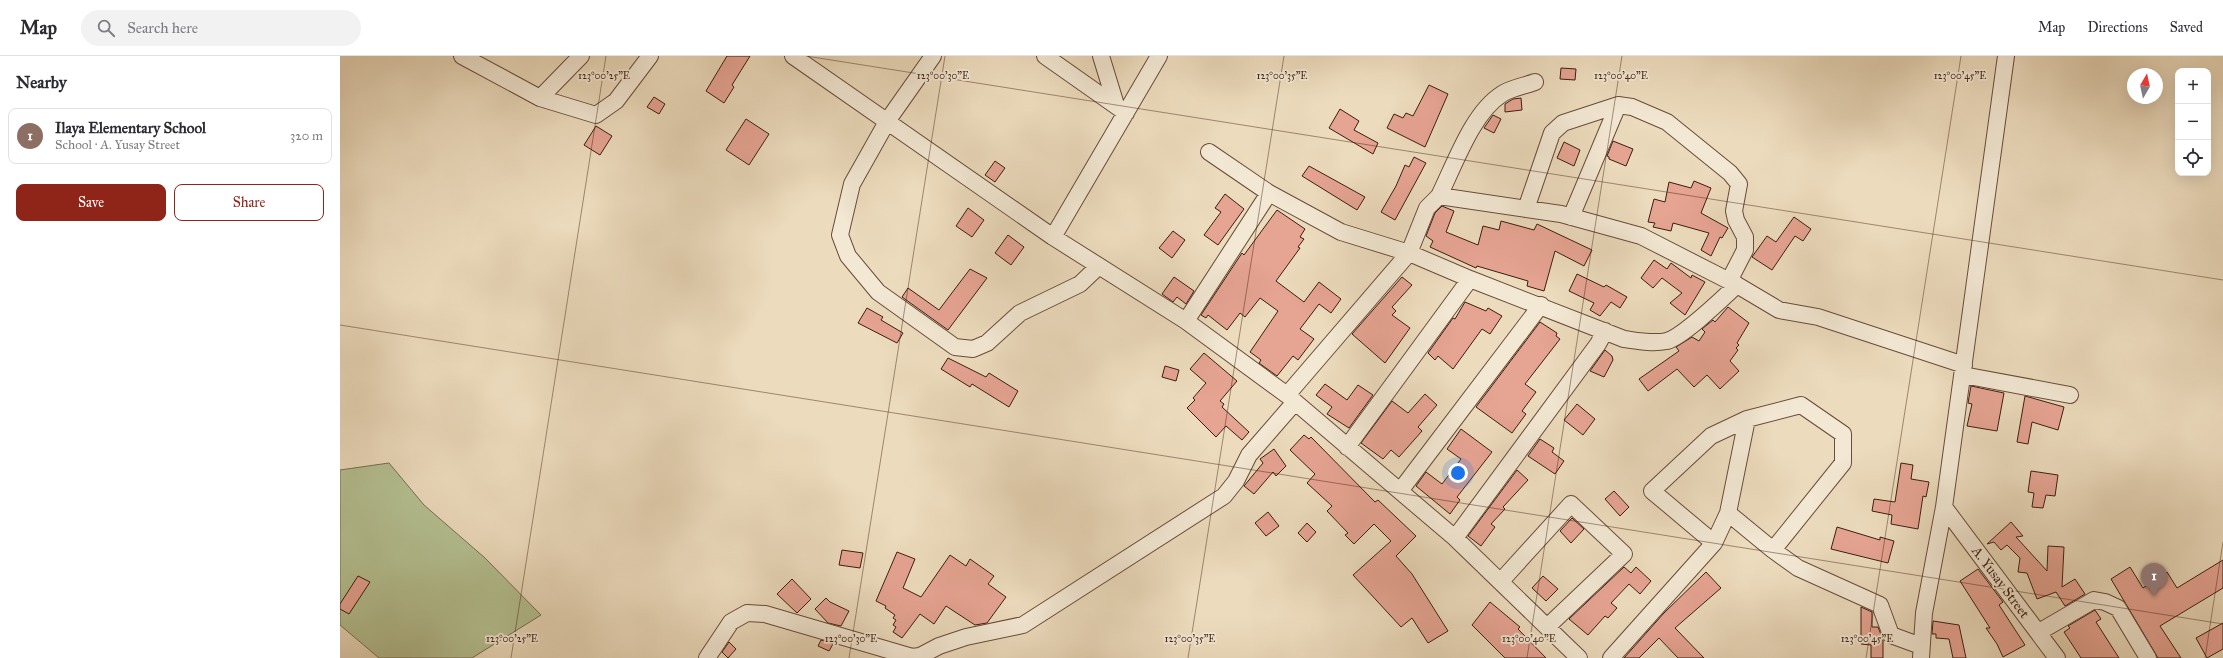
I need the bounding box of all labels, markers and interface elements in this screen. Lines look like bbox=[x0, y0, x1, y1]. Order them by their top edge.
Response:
search box bbox=[81, 10, 361, 46]
text: Map bbox=[20, 16, 57, 39]
icon: search bbox=[95, 17, 117, 39]
text: Search here bbox=[127, 19, 198, 37]
text: Map bbox=[2038, 19, 2065, 36]
text: Directions bbox=[2087, 19, 2148, 36]
text: Saved bbox=[2170, 19, 2203, 36]
north arrow bbox=[2127, 68, 2163, 104]
map controls bbox=[2175, 68, 2211, 176]
button: + bbox=[2175, 68, 2211, 104]
text: 123°00'25"E bbox=[578, 70, 630, 82]
text: 123°00'30"E bbox=[917, 70, 969, 82]
text: 123°00'35"E bbox=[1256, 70, 1308, 82]
text: 123°00'40"E bbox=[1594, 70, 1648, 82]
text: 123°00'45"E bbox=[1934, 70, 1986, 82]
text: Nearby bbox=[16, 72, 67, 93]
button: − bbox=[2175, 104, 2211, 140]
text: Ilaya Elementary School bbox=[55, 119, 206, 137]
text: 1 bbox=[27, 128, 33, 144]
text: 320 m bbox=[290, 128, 323, 144]
text: School · A. Yusay Street bbox=[55, 137, 180, 153]
button: locate bbox=[2175, 140, 2211, 176]
button: Save bbox=[16, 184, 166, 221]
button: Share bbox=[174, 184, 324, 221]
your location bbox=[1448, 463, 1468, 483]
street label: A. Yusay Street bbox=[1967, 542, 2033, 622]
pin: 1 bbox=[2141, 563, 2167, 596]
text: 123°00'25"E bbox=[486, 633, 538, 645]
text: 123°00'30"E bbox=[825, 633, 877, 645]
text: 123°00'35"E bbox=[1164, 633, 1216, 645]
text: 123°00'40"E bbox=[1502, 633, 1556, 645]
text: 123°00'45"E bbox=[1841, 633, 1893, 645]

